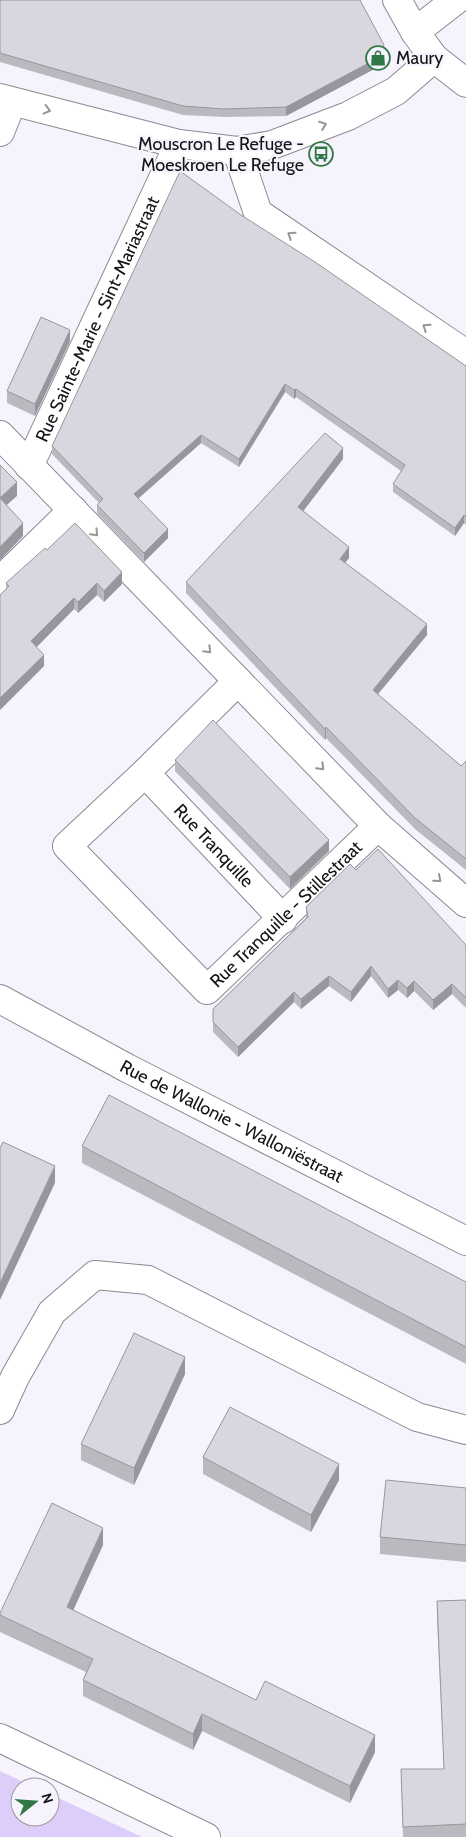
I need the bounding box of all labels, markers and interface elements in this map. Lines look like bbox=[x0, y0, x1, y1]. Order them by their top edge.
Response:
shop icon: Maury bbox=[365, 45, 391, 71]
place label: Maury bbox=[396, 47, 443, 69]
one-way arrow bbox=[43, 105, 51, 115]
one-way arrow bbox=[319, 121, 327, 131]
place label: Mouscron Le Refuge - Moeskroen Le Refuge bbox=[138, 133, 304, 176]
bus stop icon: Mouscron Le Refuge - Moeskroen Le Refuge bbox=[308, 141, 334, 167]
street label: Rue Sainte-Marie - Sint-Mariastraat bbox=[31, 193, 164, 445]
one-way arrow bbox=[288, 232, 297, 241]
one-way arrow bbox=[422, 324, 431, 333]
one-way arrow bbox=[89, 527, 98, 536]
one-way arrow bbox=[202, 644, 211, 653]
one-way arrow bbox=[315, 761, 324, 770]
street label: Rue Tranquille bbox=[169, 799, 258, 892]
street label: Rue Tranquille - Stillestraat bbox=[205, 836, 367, 992]
one-way arrow bbox=[432, 873, 441, 882]
street label: Rue de Wallonie - Walloniëstraat bbox=[116, 1055, 347, 1187]
north arrow bbox=[10, 1777, 60, 1827]
text: N bbox=[37, 1791, 57, 1806]

